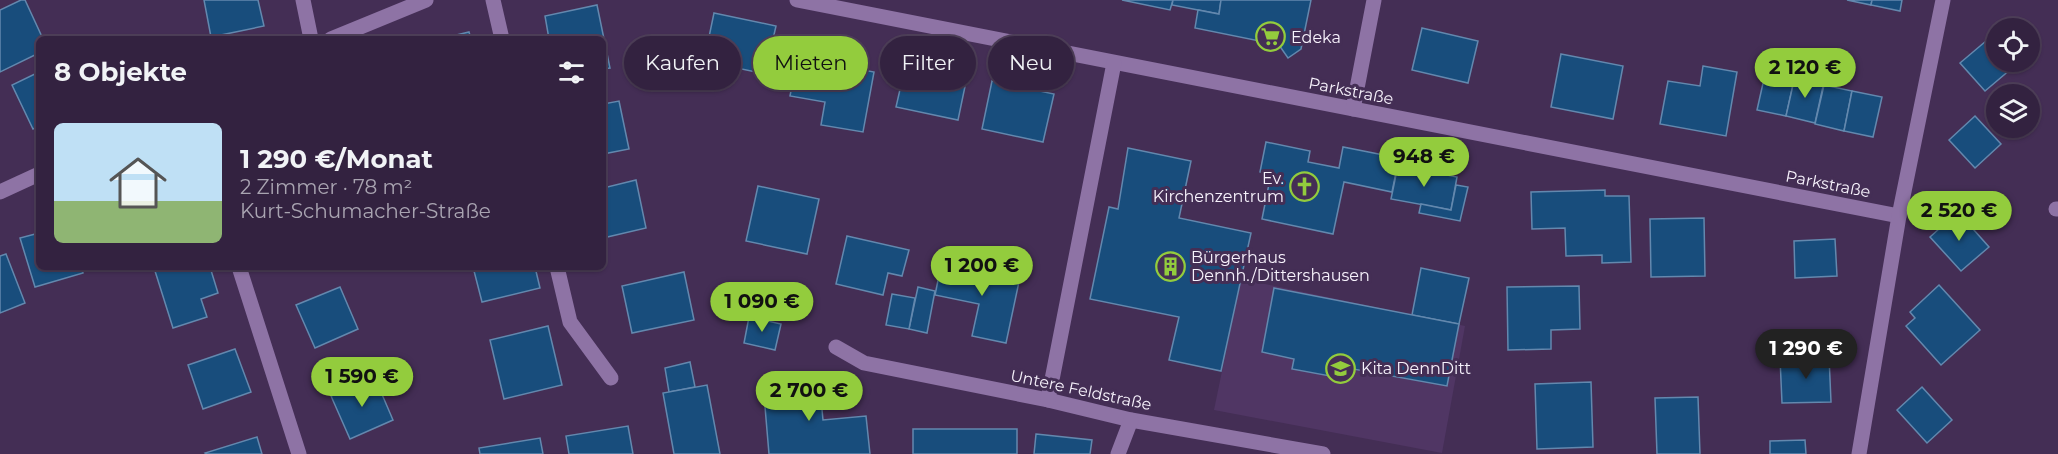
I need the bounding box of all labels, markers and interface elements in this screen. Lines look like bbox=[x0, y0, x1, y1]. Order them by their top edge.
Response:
map controls bbox=[1986, 18, 2040, 138]
button: locate bbox=[1986, 18, 2040, 72]
supermarket icon: Edeka bbox=[1254, 21, 1286, 53]
place label: Edeka bbox=[1291, 28, 1341, 47]
chip: Kaufen bbox=[624, 36, 741, 90]
chip: Mieten bbox=[753, 36, 868, 90]
chip: Filter bbox=[880, 36, 976, 90]
chip: Neu bbox=[988, 36, 1074, 90]
pin: 2 120 € bbox=[1750, 48, 1860, 99]
text: 2 120 € bbox=[1769, 55, 1841, 79]
text: 8 Objekte bbox=[54, 56, 187, 88]
icon: filters bbox=[555, 56, 588, 89]
street label: Parkstraße bbox=[1307, 73, 1395, 109]
button: layers bbox=[1986, 84, 2040, 138]
pin: 948 € bbox=[1382, 137, 1466, 188]
text: 1 290 €/Monat bbox=[240, 143, 433, 175]
text: 948 € bbox=[1393, 144, 1455, 168]
icon: home bbox=[102, 147, 174, 219]
street label: Parkstraße bbox=[1784, 166, 1872, 202]
place label: Ev. Kirchenzentrum bbox=[1153, 169, 1284, 206]
church icon: Ev. Kirchenzentrum bbox=[1289, 171, 1321, 203]
text: 2 Zimmer · 78 m² bbox=[240, 175, 412, 199]
pin: 2 520 € bbox=[1904, 191, 2014, 242]
text: 2 520 € bbox=[1921, 198, 1997, 222]
text: Kurt-Schumacher-Straße bbox=[240, 199, 491, 223]
pin: 1 200 € bbox=[927, 246, 1037, 297]
place label: Bürgerhaus Dennh./Dittershausen bbox=[1191, 248, 1370, 285]
building icon: Bürgerhaus Dennh./Dittershausen bbox=[1154, 250, 1186, 282]
text: 1 200 € bbox=[945, 253, 1019, 277]
pin: 1 090 € bbox=[707, 282, 817, 333]
text: 1 090 € bbox=[724, 289, 800, 313]
pin: 1 290 € bbox=[1751, 329, 1861, 380]
text: 1 290 € bbox=[1769, 336, 1843, 360]
school or university icon: Kita DennDitt bbox=[1324, 352, 1356, 384]
pin: 1 590 € bbox=[307, 357, 417, 408]
place label: Kita DennDitt bbox=[1361, 359, 1472, 378]
text: 1 590 € bbox=[325, 364, 399, 388]
street label: Untere Feldstraße bbox=[1009, 366, 1153, 414]
pin: 2 700 € bbox=[754, 371, 864, 422]
text: 2 700 € bbox=[770, 378, 848, 402]

